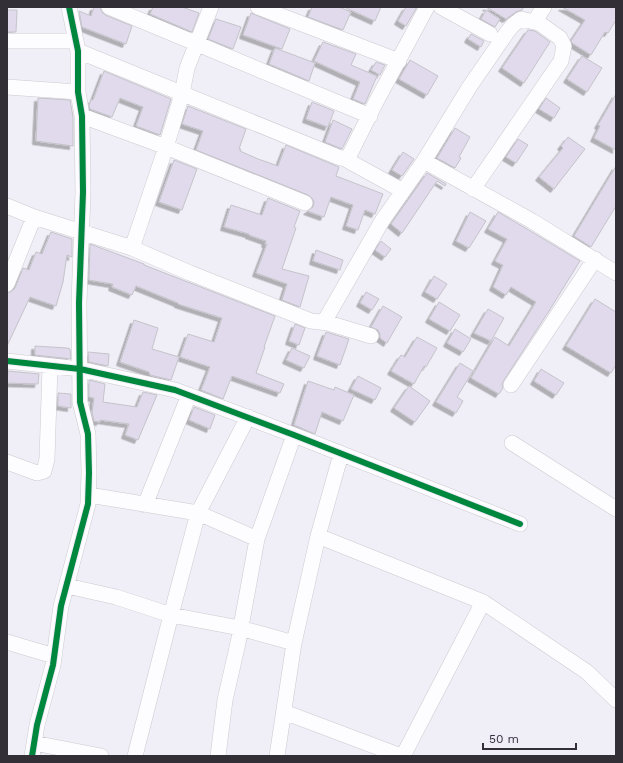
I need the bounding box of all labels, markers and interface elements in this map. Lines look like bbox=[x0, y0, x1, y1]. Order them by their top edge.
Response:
scale bar bbox=[483, 725, 576, 751]
text: 50 m bbox=[489, 732, 519, 746]

